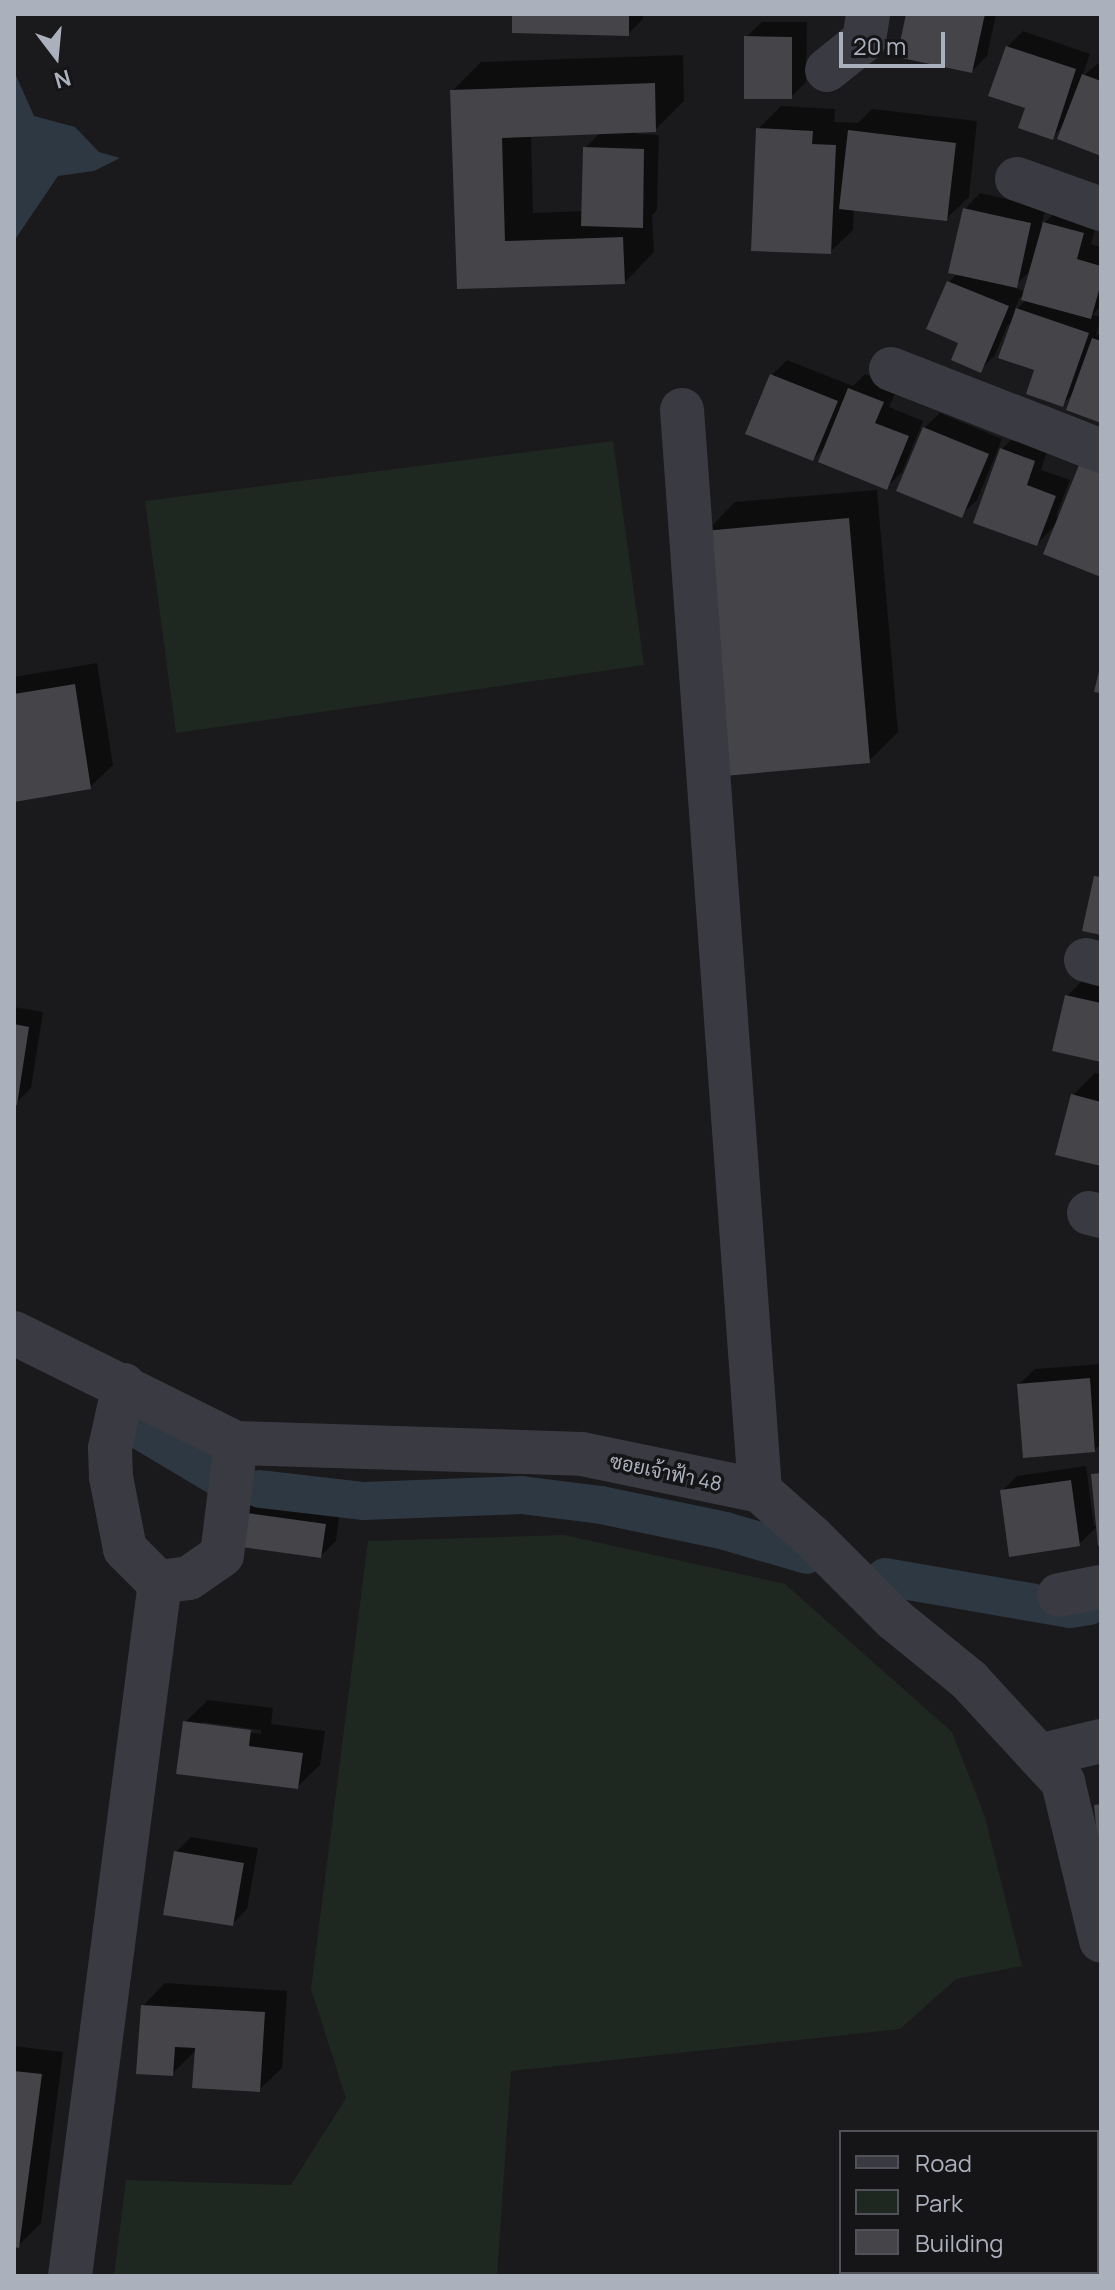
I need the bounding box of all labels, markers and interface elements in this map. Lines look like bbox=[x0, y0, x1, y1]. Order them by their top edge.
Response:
north arrow bbox=[16, 16, 96, 96]
scale bar bbox=[843, 16, 949, 66]
text: 20 m bbox=[853, 29, 906, 62]
text: N bbox=[51, 62, 74, 96]
street label: ซอยเจ้าฟ้า 48 bbox=[608, 1448, 724, 1496]
legend bbox=[839, 2130, 1099, 2274]
text: Road bbox=[915, 2146, 972, 2179]
text: Park bbox=[915, 2186, 963, 2219]
text: Building bbox=[915, 2226, 1003, 2259]

